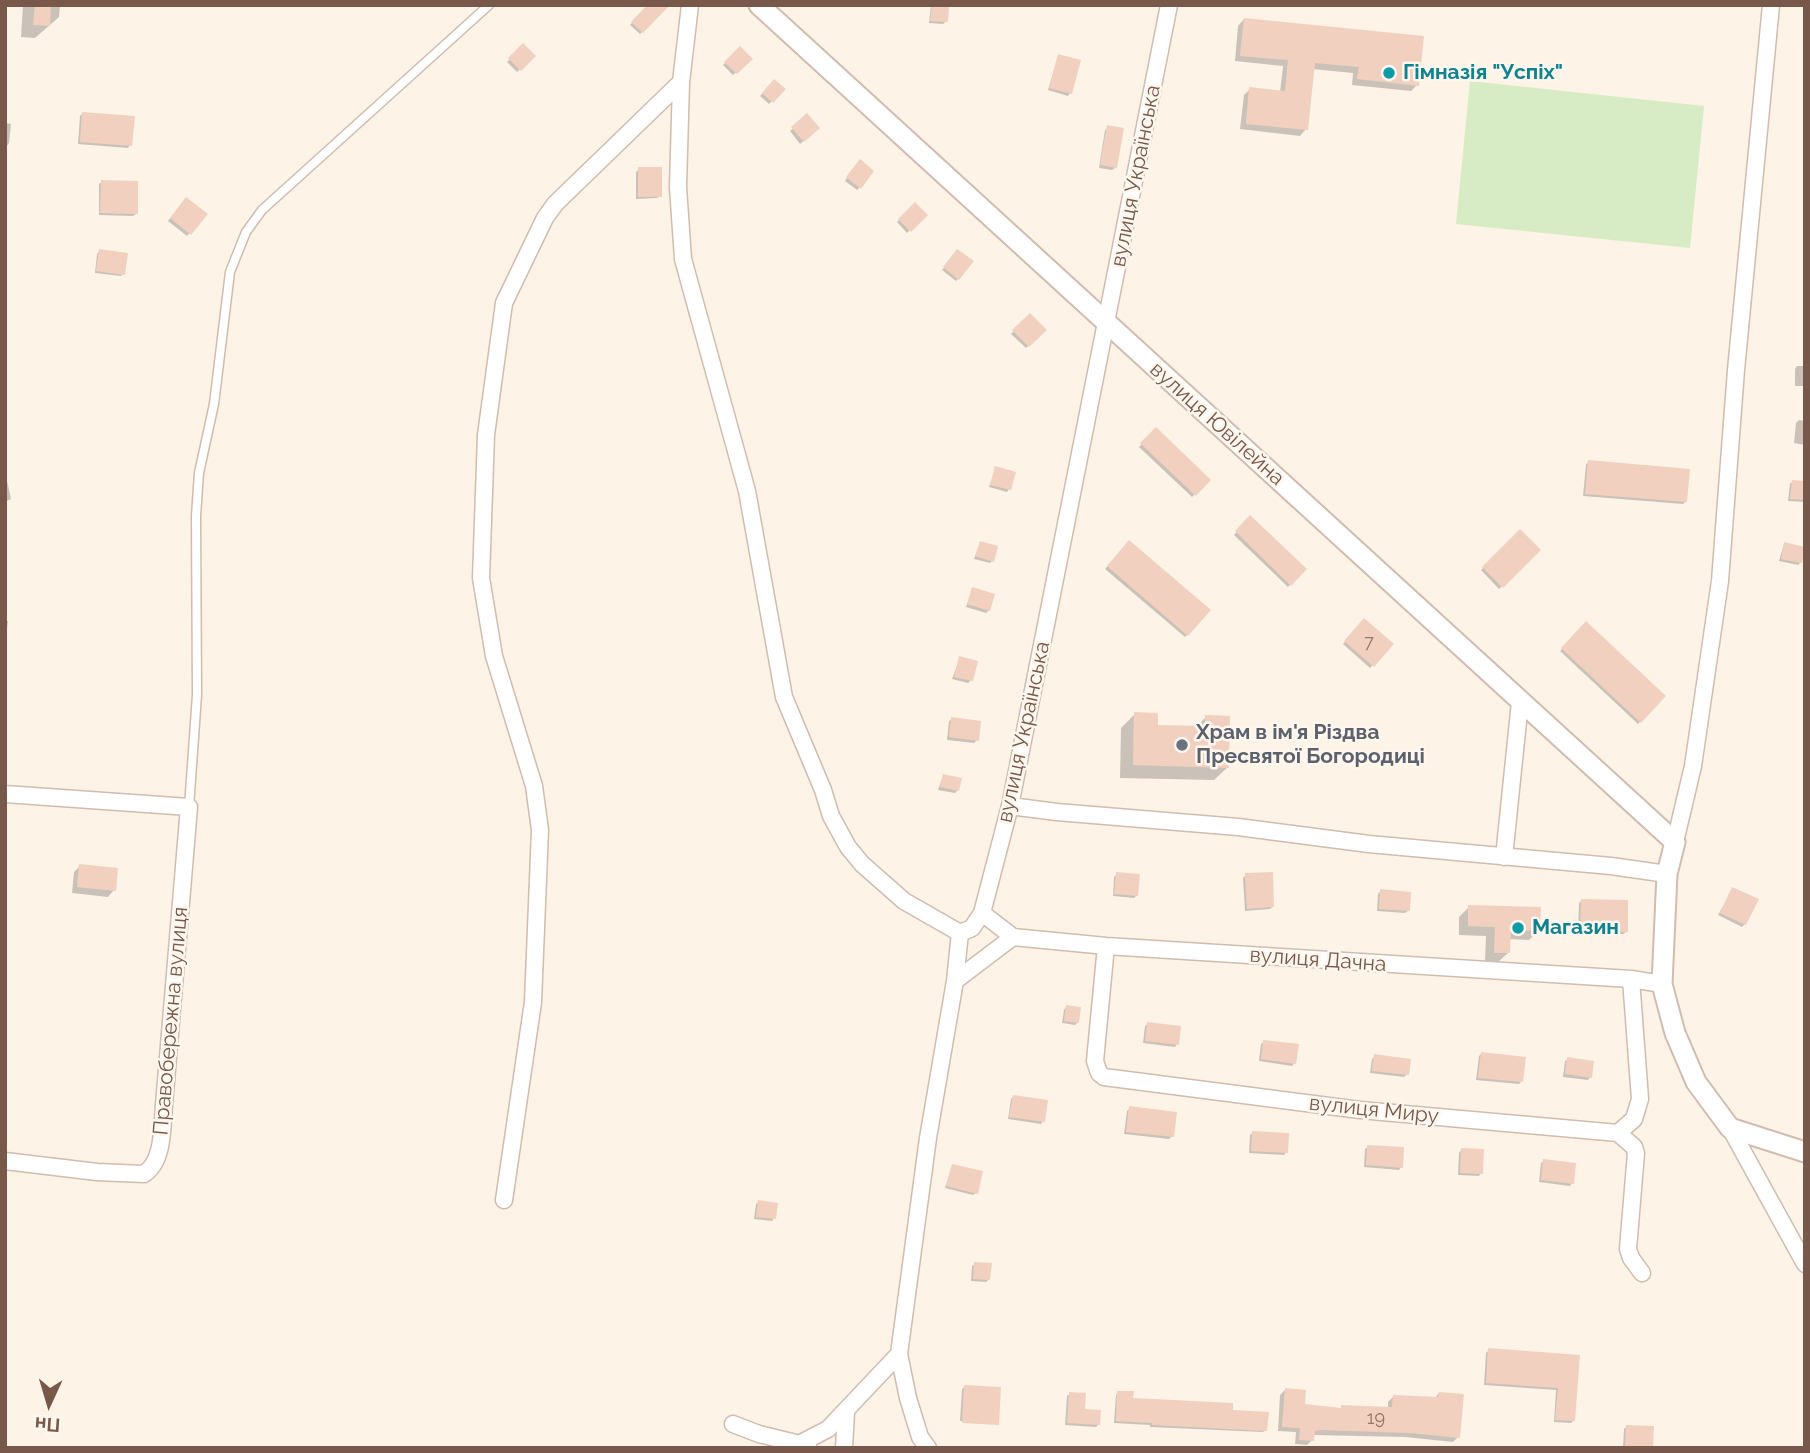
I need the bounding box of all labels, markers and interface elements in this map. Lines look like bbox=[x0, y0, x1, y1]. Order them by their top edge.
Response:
place label: Гімназія "Успіх" bbox=[1403, 60, 1563, 86]
marker: Гімназія "Успіх" bbox=[1381, 65, 1397, 81]
street label: вулиця Українська bbox=[1106, 83, 1166, 269]
street label: вулиця Ювілейна bbox=[1145, 357, 1289, 491]
house number: 7 bbox=[1364, 632, 1374, 654]
street label: вулиця Українська bbox=[992, 639, 1056, 825]
place label: Храм в ім'я Різдва Пресвятої Богородиці bbox=[1196, 720, 1425, 770]
marker: Храм в ім'я Різдва Пресвятої Богородиці bbox=[1174, 737, 1190, 753]
street label: Правобережна вулиця bbox=[148, 906, 194, 1136]
place label: Магазин bbox=[1532, 915, 1619, 941]
marker: Магазин bbox=[1510, 920, 1526, 936]
street label: вулиця Дачна bbox=[1249, 943, 1387, 977]
street label: вулиця Миру bbox=[1308, 1091, 1440, 1129]
north arrow bbox=[14, 1369, 84, 1439]
house number: 19 bbox=[1367, 1408, 1385, 1430]
text: Пн bbox=[34, 1413, 61, 1437]

